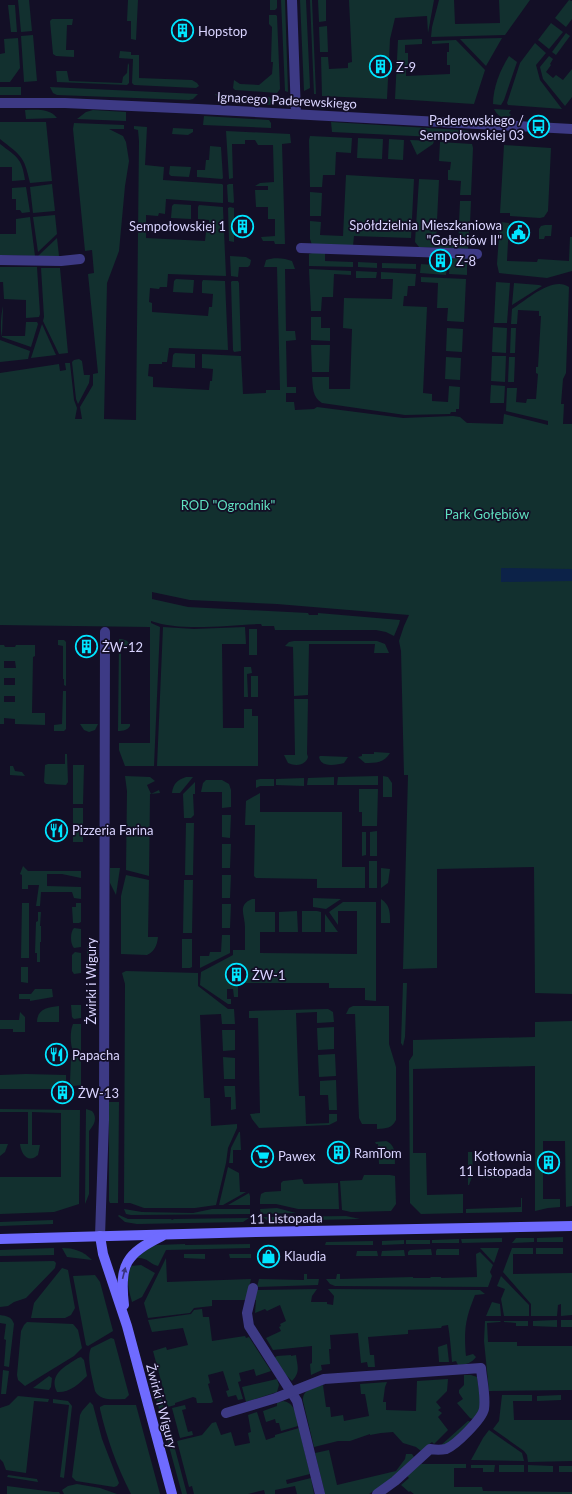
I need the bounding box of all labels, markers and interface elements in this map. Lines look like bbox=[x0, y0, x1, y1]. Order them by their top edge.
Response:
building icon: Hopstop bbox=[170, 18, 196, 44]
place label: Hopstop bbox=[198, 23, 247, 39]
building icon: Z-9 bbox=[368, 54, 394, 80]
place label: Z-9 bbox=[396, 59, 416, 75]
street label: Ignacego Paderewskiego bbox=[217, 88, 357, 112]
place label: Paderewskiego / Sempołowskiej 03 bbox=[420, 112, 524, 143]
bus stop icon: Paderewskiego / Sempołowskiej 03 bbox=[526, 114, 552, 140]
building icon: Sempołowskiej 1 bbox=[229, 213, 255, 239]
place label: Spółdzielnia Mieszkaniowa "Gołębiów II" bbox=[349, 217, 502, 248]
place label: Sempołowskiej 1 bbox=[129, 218, 226, 234]
public building icon: Spółdzielnia Mieszkaniowa "Gołębiów II" bbox=[505, 219, 531, 245]
building icon: Z-8 bbox=[428, 248, 454, 274]
place label: Z-8 bbox=[456, 253, 476, 269]
park label: ROD "Ogrodnik" bbox=[181, 497, 275, 513]
park label: Park Gołębiów bbox=[445, 506, 529, 522]
building icon: ŻW-12 bbox=[74, 634, 100, 660]
place label: ŻW-12 bbox=[102, 639, 143, 655]
restaurant icon: Pizzeria Farina bbox=[43, 817, 69, 843]
place label: Pizzeria Farina bbox=[72, 822, 153, 838]
street label: Żwirki i Wigury bbox=[83, 937, 99, 1024]
building icon: ŻW-1 bbox=[224, 962, 250, 988]
place label: ŻW-1 bbox=[252, 967, 285, 983]
restaurant icon: Papacha bbox=[43, 1042, 69, 1068]
place label: Papacha bbox=[72, 1047, 120, 1063]
building icon: ŻW-13 bbox=[50, 1080, 76, 1106]
place label: ŻW-13 bbox=[78, 1085, 119, 1101]
building icon: RamTom bbox=[326, 1140, 352, 1166]
supermarket icon: Pawex bbox=[250, 1143, 276, 1169]
place label: RamTom bbox=[354, 1145, 402, 1161]
place label: Pawex bbox=[278, 1148, 316, 1164]
place label: Kotłownia 11 Listopada bbox=[459, 1148, 532, 1179]
building icon: Kotłownia 11 Listopada bbox=[535, 1150, 561, 1176]
street label: 11 Listopada bbox=[249, 1209, 323, 1227]
shop icon: Klaudia bbox=[255, 1243, 281, 1269]
place label: Klaudia bbox=[284, 1248, 326, 1264]
one-way arrow bbox=[121, 1267, 127, 1280]
street label: Żwirki i Wigury bbox=[143, 1362, 181, 1450]

